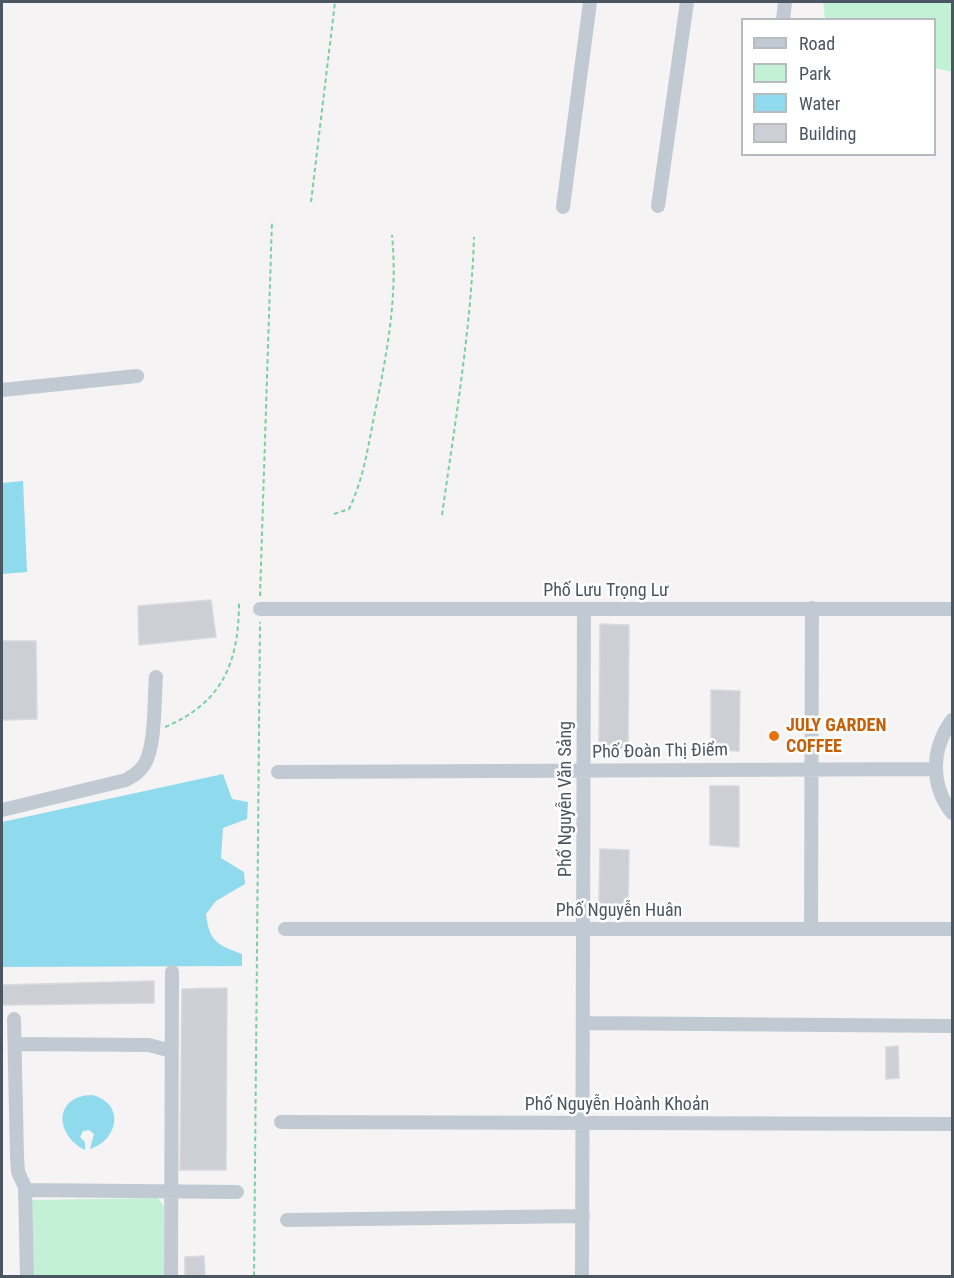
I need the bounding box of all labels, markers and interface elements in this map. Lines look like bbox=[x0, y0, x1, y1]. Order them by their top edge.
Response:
legend bbox=[741, 18, 936, 156]
text: Road bbox=[799, 33, 835, 54]
text: Park bbox=[799, 63, 831, 84]
text: Water bbox=[799, 93, 840, 114]
text: Building bbox=[799, 123, 856, 144]
street label: Phố Lưu Trọng Lư bbox=[543, 580, 669, 602]
place label: JULY GARDEN COFFEE bbox=[786, 715, 886, 758]
street label: Phố Nguyễn Văn Sảng bbox=[555, 721, 577, 877]
marker: JULY GARDEN COFFEE bbox=[767, 729, 781, 743]
street label: Phố Đoàn Thị Điểm bbox=[592, 740, 728, 764]
street label: Phố Nguyễn Huân bbox=[556, 900, 682, 922]
street label: Phố Nguyễn Hoành Khoản bbox=[525, 1094, 709, 1116]

